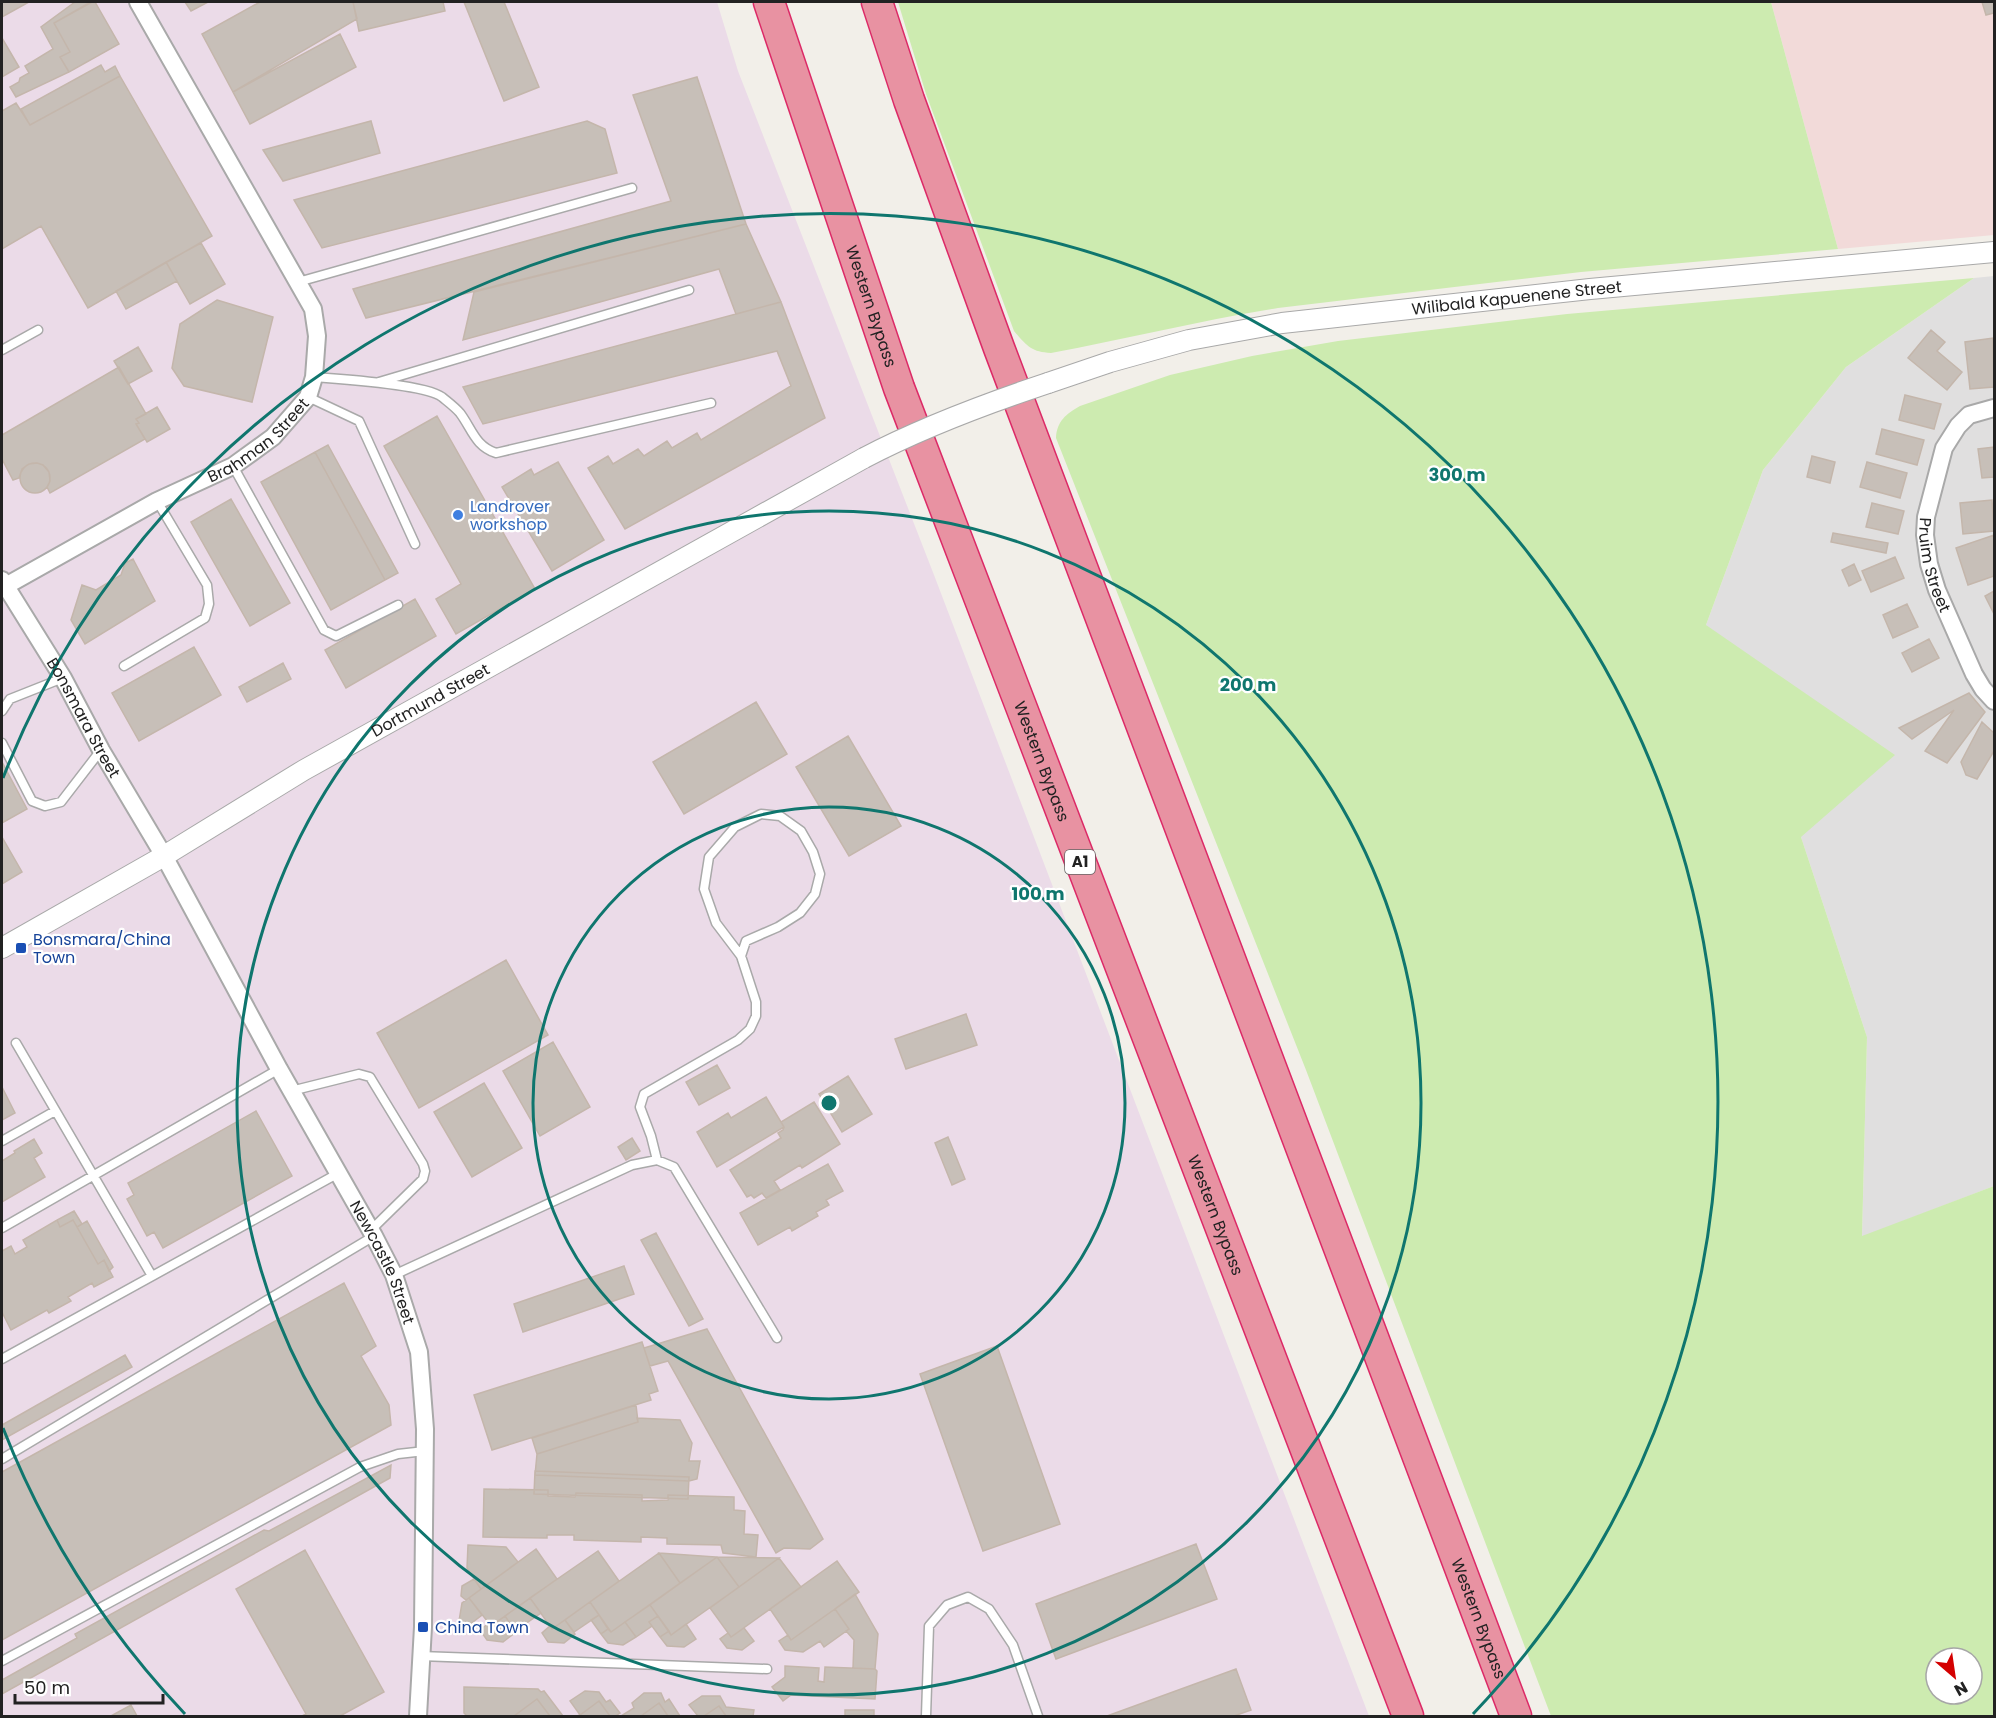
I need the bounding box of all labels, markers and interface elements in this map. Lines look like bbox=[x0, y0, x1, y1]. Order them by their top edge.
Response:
street label: Western Bypass bbox=[840, 242, 902, 370]
street label: Wilibald Kapuenene Street bbox=[1410, 275, 1623, 321]
street label: Brahman Street bbox=[204, 393, 314, 488]
text: 300 m bbox=[1428, 462, 1486, 487]
place label: Landrover workshop bbox=[470, 495, 550, 536]
marker: Landrover workshop bbox=[451, 508, 465, 522]
street label: Pruim Street bbox=[1913, 517, 1956, 616]
street label: Bonsmara Street bbox=[41, 653, 126, 782]
street label: Dortmund Street bbox=[367, 658, 494, 742]
text: 200 m bbox=[1220, 672, 1276, 697]
street label: Western Bypass bbox=[1008, 698, 1075, 825]
road number: A1 bbox=[1065, 850, 1095, 874]
text: 100 m bbox=[1011, 881, 1065, 906]
place label: Bonsmara/China Town bbox=[33, 928, 171, 969]
marker: Bonsmara/China Town bbox=[14, 941, 28, 955]
centre of rings bbox=[819, 1093, 839, 1113]
street label: Western Bypass bbox=[1182, 1152, 1249, 1279]
street label: Newcastle Street bbox=[344, 1196, 420, 1327]
street label: Western Bypass bbox=[1445, 1555, 1512, 1682]
place label: China Town bbox=[435, 1616, 529, 1639]
marker: China Town bbox=[416, 1620, 430, 1634]
north arrow bbox=[1924, 1646, 1984, 1706]
scale bar bbox=[15, 1667, 164, 1705]
text: 50 m bbox=[24, 1675, 70, 1700]
text: N bbox=[1950, 1676, 1972, 1702]

